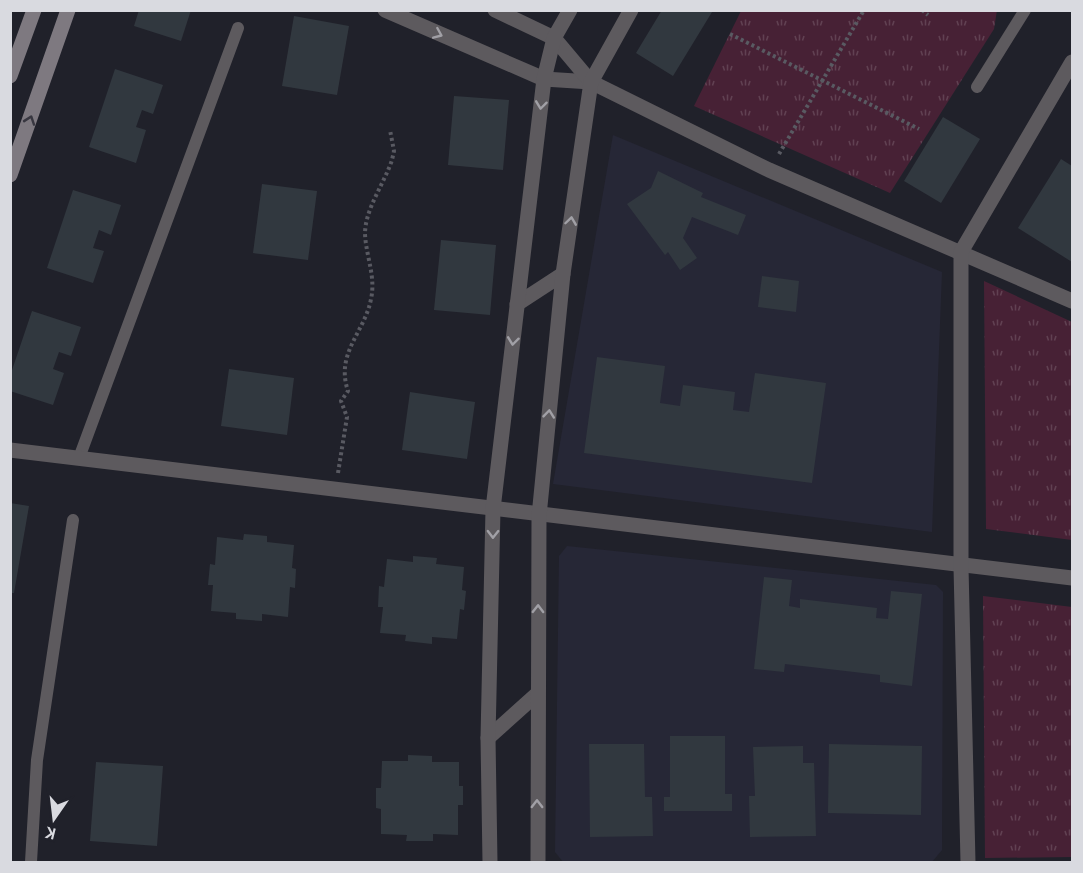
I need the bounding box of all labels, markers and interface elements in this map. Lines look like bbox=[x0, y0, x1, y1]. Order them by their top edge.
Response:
one-way arrow bbox=[432, 26, 443, 38]
one-way arrow bbox=[535, 101, 548, 110]
one-way arrow bbox=[22, 115, 35, 126]
one-way arrow bbox=[564, 216, 576, 225]
one-way arrow bbox=[507, 336, 520, 345]
one-way arrow bbox=[542, 410, 555, 419]
one-way arrow bbox=[486, 530, 499, 539]
one-way arrow bbox=[532, 605, 544, 614]
north arrow bbox=[24, 789, 84, 849]
one-way arrow bbox=[531, 800, 543, 809]
text: K bbox=[43, 822, 58, 844]

